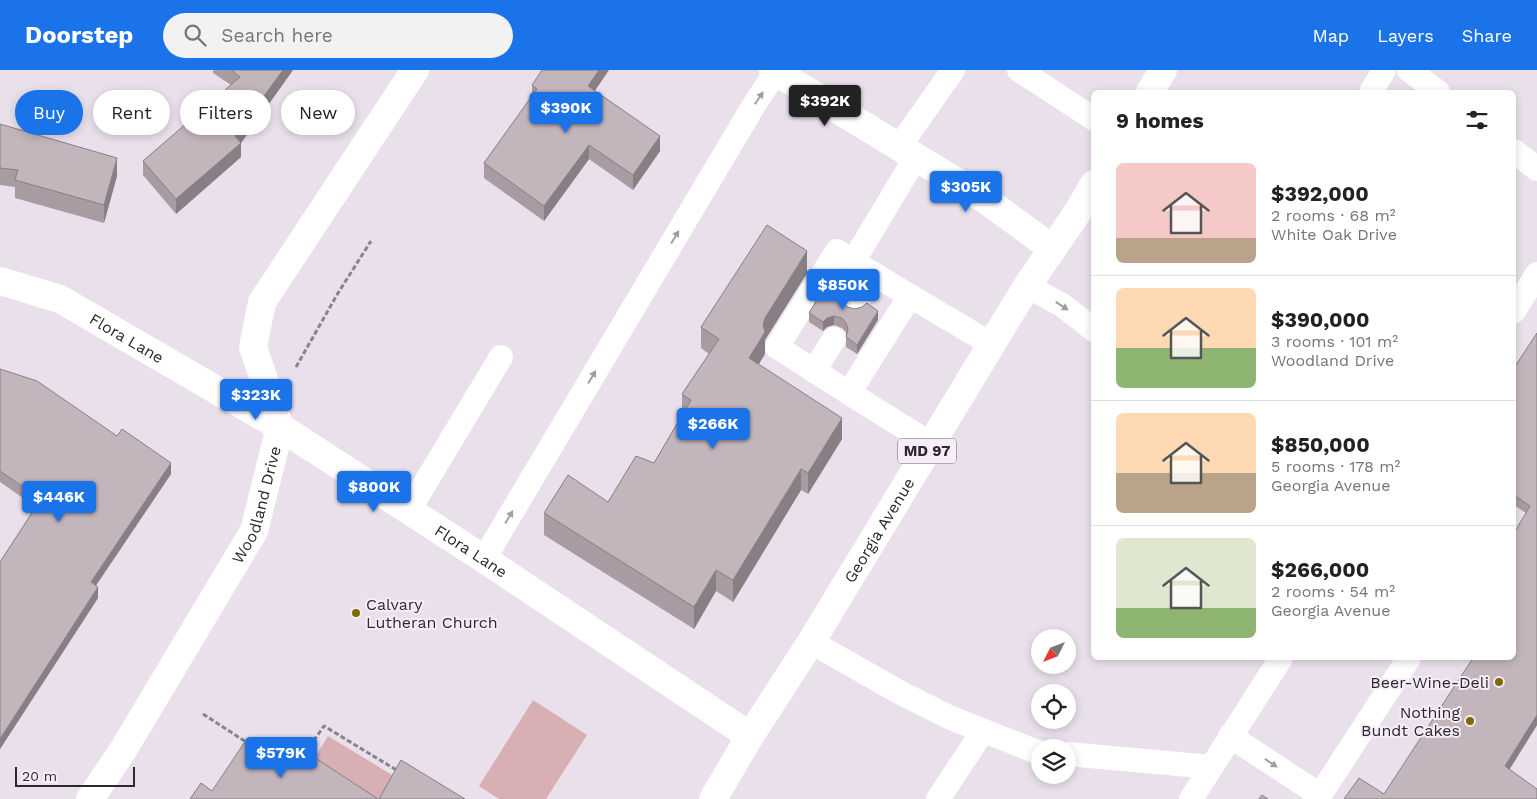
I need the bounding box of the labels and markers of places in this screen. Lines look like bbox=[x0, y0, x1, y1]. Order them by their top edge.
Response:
pin: $392K bbox=[790, 85, 860, 127]
pin: $390K bbox=[531, 92, 601, 134]
pin: $305K bbox=[931, 170, 1001, 213]
pin: $850K bbox=[808, 268, 878, 311]
pin: $323K bbox=[221, 378, 291, 421]
pin: $266K bbox=[678, 408, 748, 450]
pin: $800K bbox=[339, 470, 409, 513]
pin: $446K bbox=[24, 480, 94, 523]
place label: Calvary Lutheran Church bbox=[366, 595, 498, 632]
marker: Calvary Lutheran Church bbox=[350, 607, 362, 619]
place label: Beer-Wine-Deli bbox=[1370, 673, 1489, 692]
marker: Beer-Wine-Deli bbox=[1493, 676, 1505, 688]
place label: Nothing Bundt Cakes bbox=[1361, 703, 1460, 740]
marker: Nothing Bundt Cakes bbox=[1464, 715, 1476, 727]
pin: $579K bbox=[246, 736, 316, 779]

